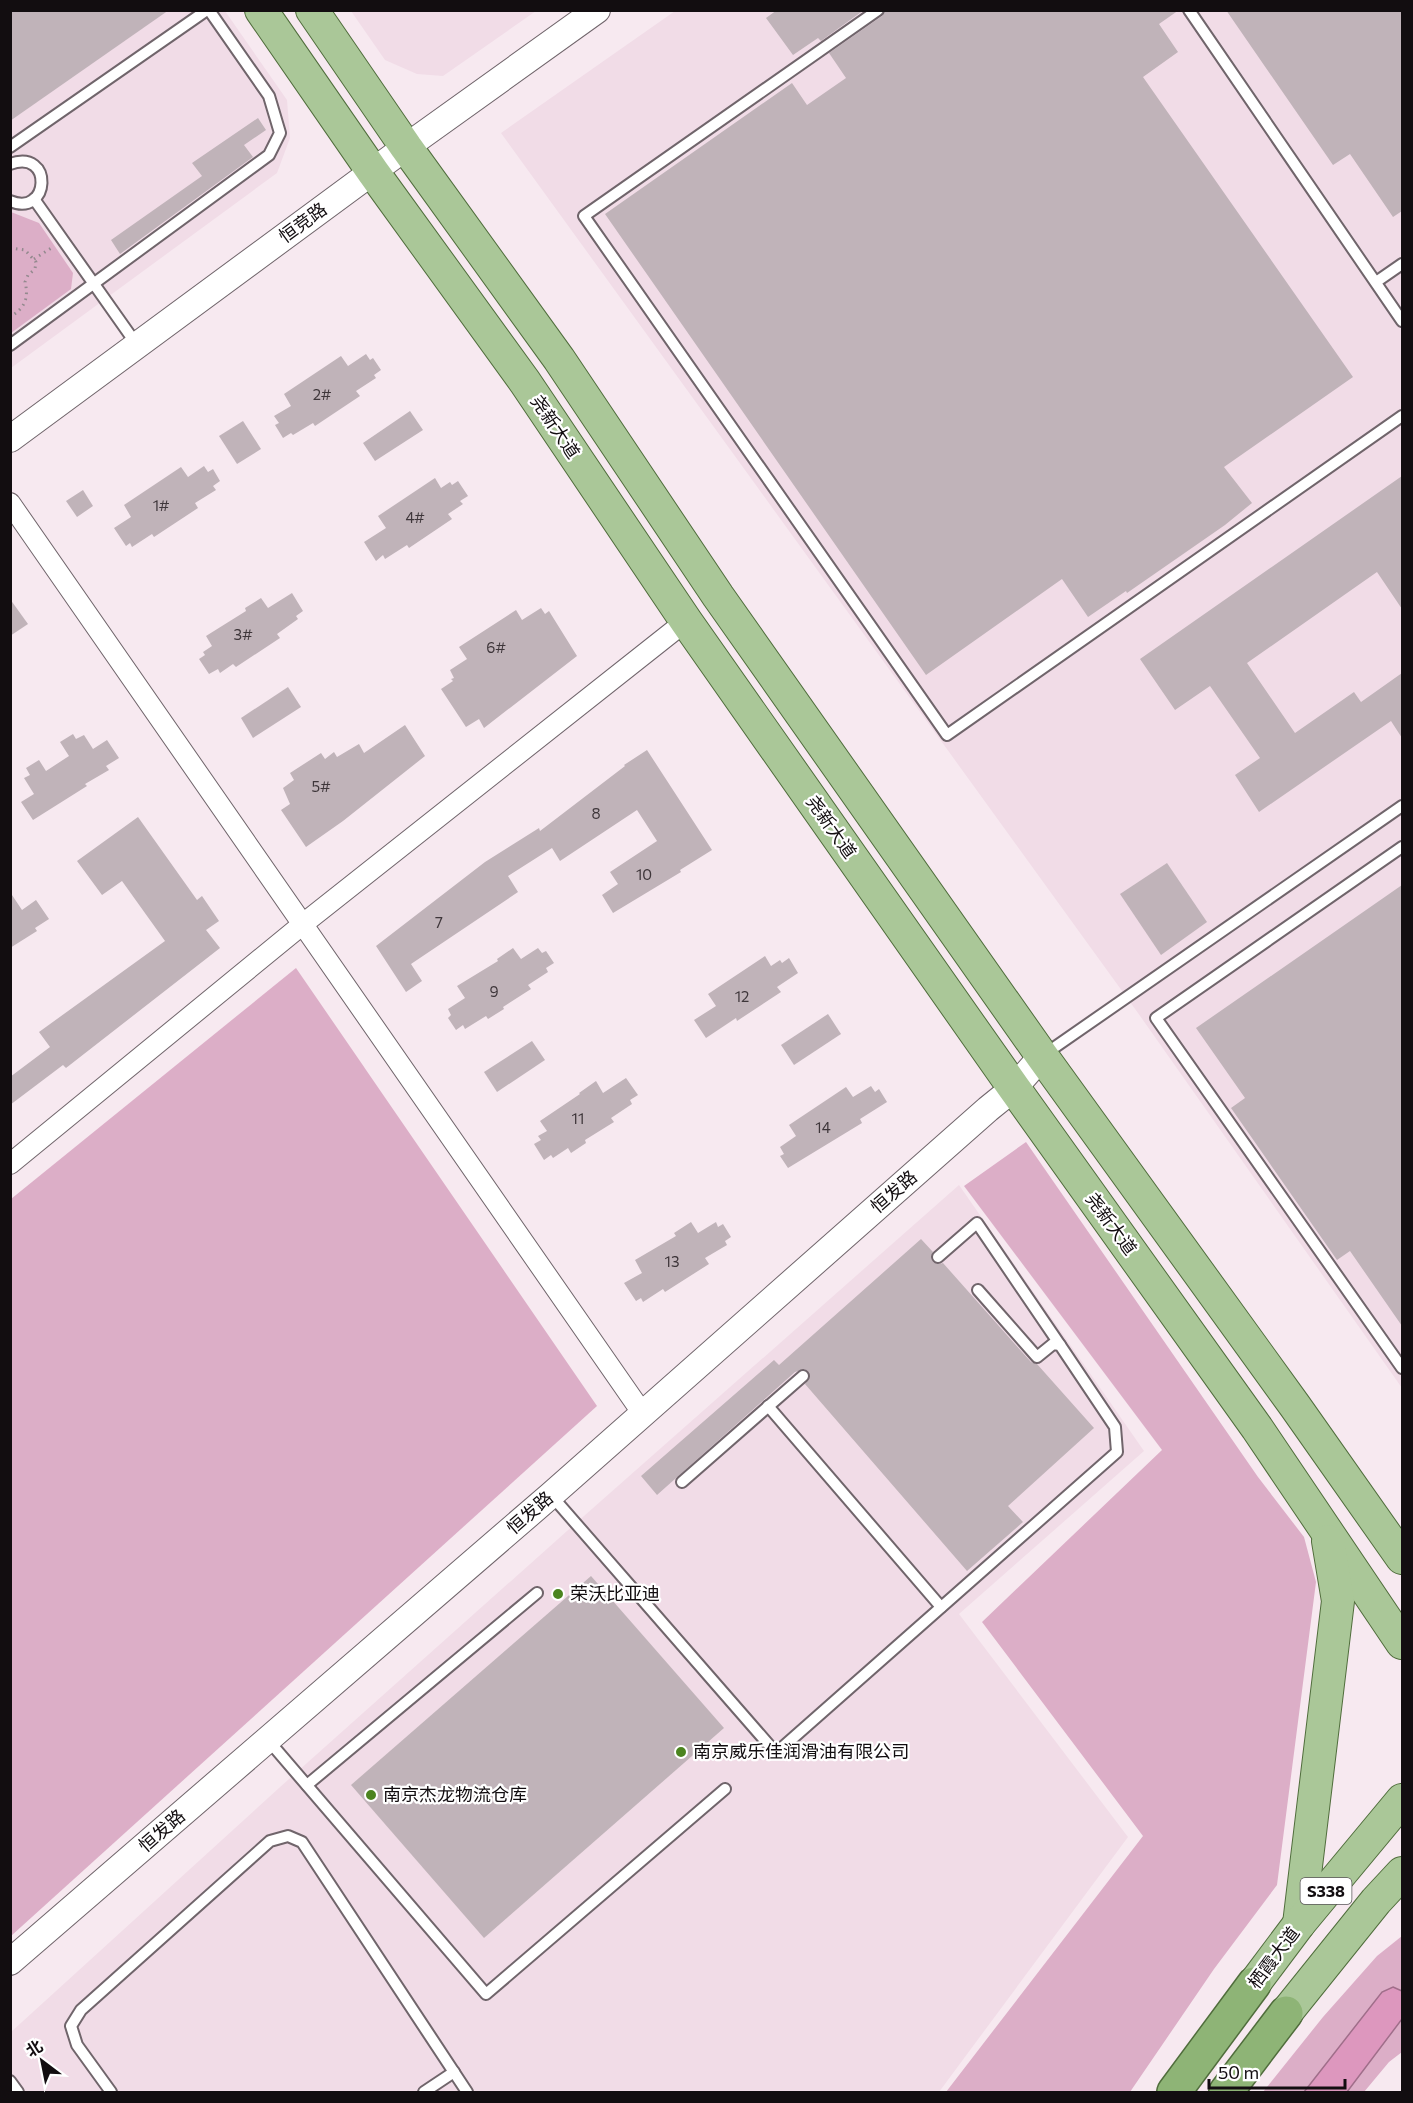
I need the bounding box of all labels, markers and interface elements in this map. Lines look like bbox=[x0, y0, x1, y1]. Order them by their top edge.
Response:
street label: 恒竞路 bbox=[274, 197, 331, 247]
house number: 2# bbox=[313, 385, 331, 403]
street label: 尧新大道 bbox=[527, 390, 585, 462]
house number: 1# bbox=[153, 496, 169, 514]
house number: 4# bbox=[405, 508, 425, 526]
house number: 3# bbox=[234, 625, 252, 643]
house number: 6# bbox=[486, 638, 506, 656]
house number: 5# bbox=[312, 777, 330, 795]
street label: 尧新大道 bbox=[802, 791, 861, 862]
house number: 8 bbox=[591, 804, 601, 822]
house number: 10 bbox=[636, 865, 652, 883]
house number: 7 bbox=[435, 913, 443, 931]
house number: 9 bbox=[489, 982, 499, 1000]
house number: 12 bbox=[735, 987, 749, 1005]
house number: 11 bbox=[572, 1109, 584, 1127]
house number: 14 bbox=[815, 1118, 831, 1136]
street label: 恒发路 bbox=[866, 1165, 921, 1217]
street label: 尧新大道 bbox=[1082, 1188, 1142, 1259]
house number: 13 bbox=[665, 1252, 679, 1270]
street label: 恒发路 bbox=[502, 1486, 557, 1538]
place label: 荣沃比亚迪 bbox=[570, 1582, 660, 1604]
marker: 荣沃比亚迪 bbox=[551, 1587, 565, 1601]
place label: 南京威乐佳润滑油有限公司 bbox=[693, 1740, 909, 1762]
marker: 南京威乐佳润滑油有限公司 bbox=[674, 1745, 688, 1759]
place label: 南京杰龙物流仓库 bbox=[383, 1783, 527, 1805]
marker: 南京杰龙物流仓库 bbox=[364, 1788, 378, 1802]
street label: 恒发路 bbox=[134, 1804, 189, 1856]
road number: S338 bbox=[1300, 1878, 1352, 1904]
street label: 栖霞大道 bbox=[1243, 1922, 1304, 1993]
north arrow bbox=[12, 2031, 72, 2091]
text: 北 bbox=[22, 2036, 46, 2060]
scale bar bbox=[1209, 2052, 1346, 2090]
text: 50 m bbox=[1218, 2061, 1259, 2083]

